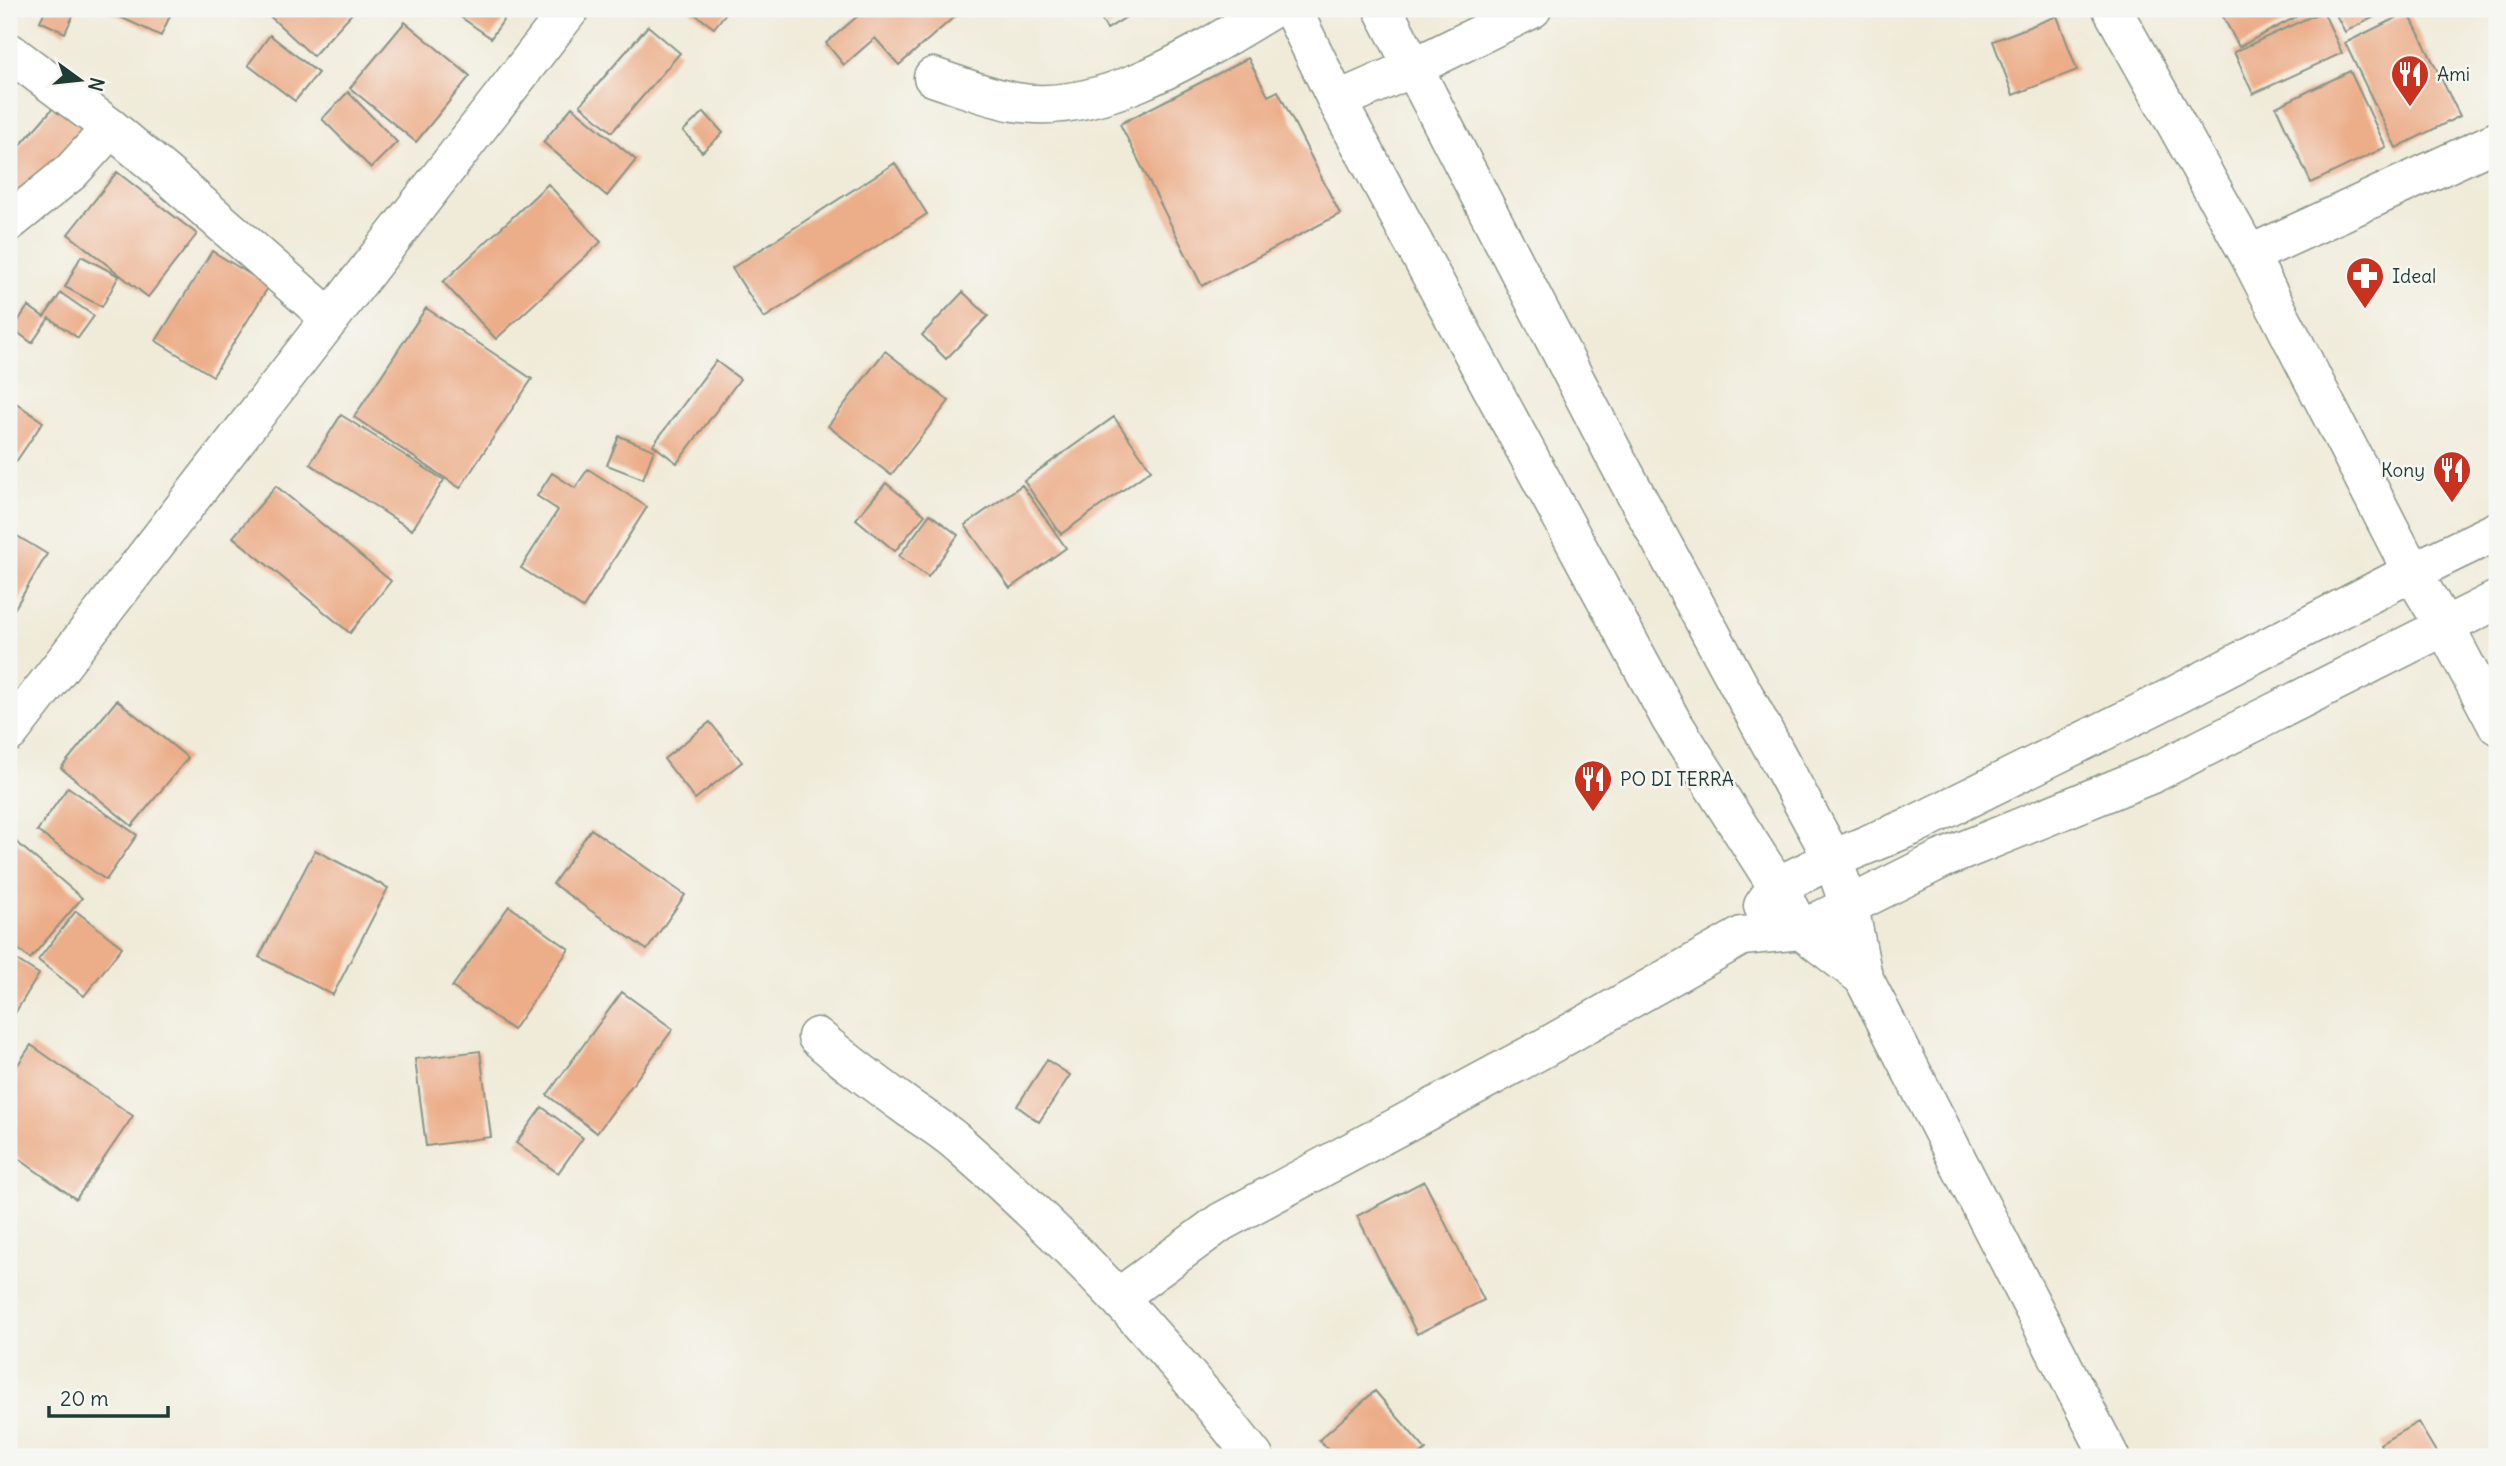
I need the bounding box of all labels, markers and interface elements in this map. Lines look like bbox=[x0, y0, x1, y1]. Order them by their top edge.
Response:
north arrow bbox=[46, 46, 116, 116]
restaurant icon: Ami bbox=[2389, 53, 2431, 108]
place label: Ami bbox=[2437, 62, 2470, 86]
text: N bbox=[83, 75, 110, 94]
pharmacy icon: Ideal bbox=[2344, 255, 2386, 310]
place label: Ideal bbox=[2392, 264, 2436, 288]
restaurant icon: Kony bbox=[2431, 449, 2473, 504]
place label: Kony bbox=[2381, 458, 2425, 482]
restaurant icon: PO DI TERRA bbox=[1572, 758, 1614, 813]
place label: PO DI TERRA bbox=[1620, 767, 1734, 791]
scale bar bbox=[49, 1375, 168, 1419]
text: 20 m bbox=[60, 1385, 109, 1412]

